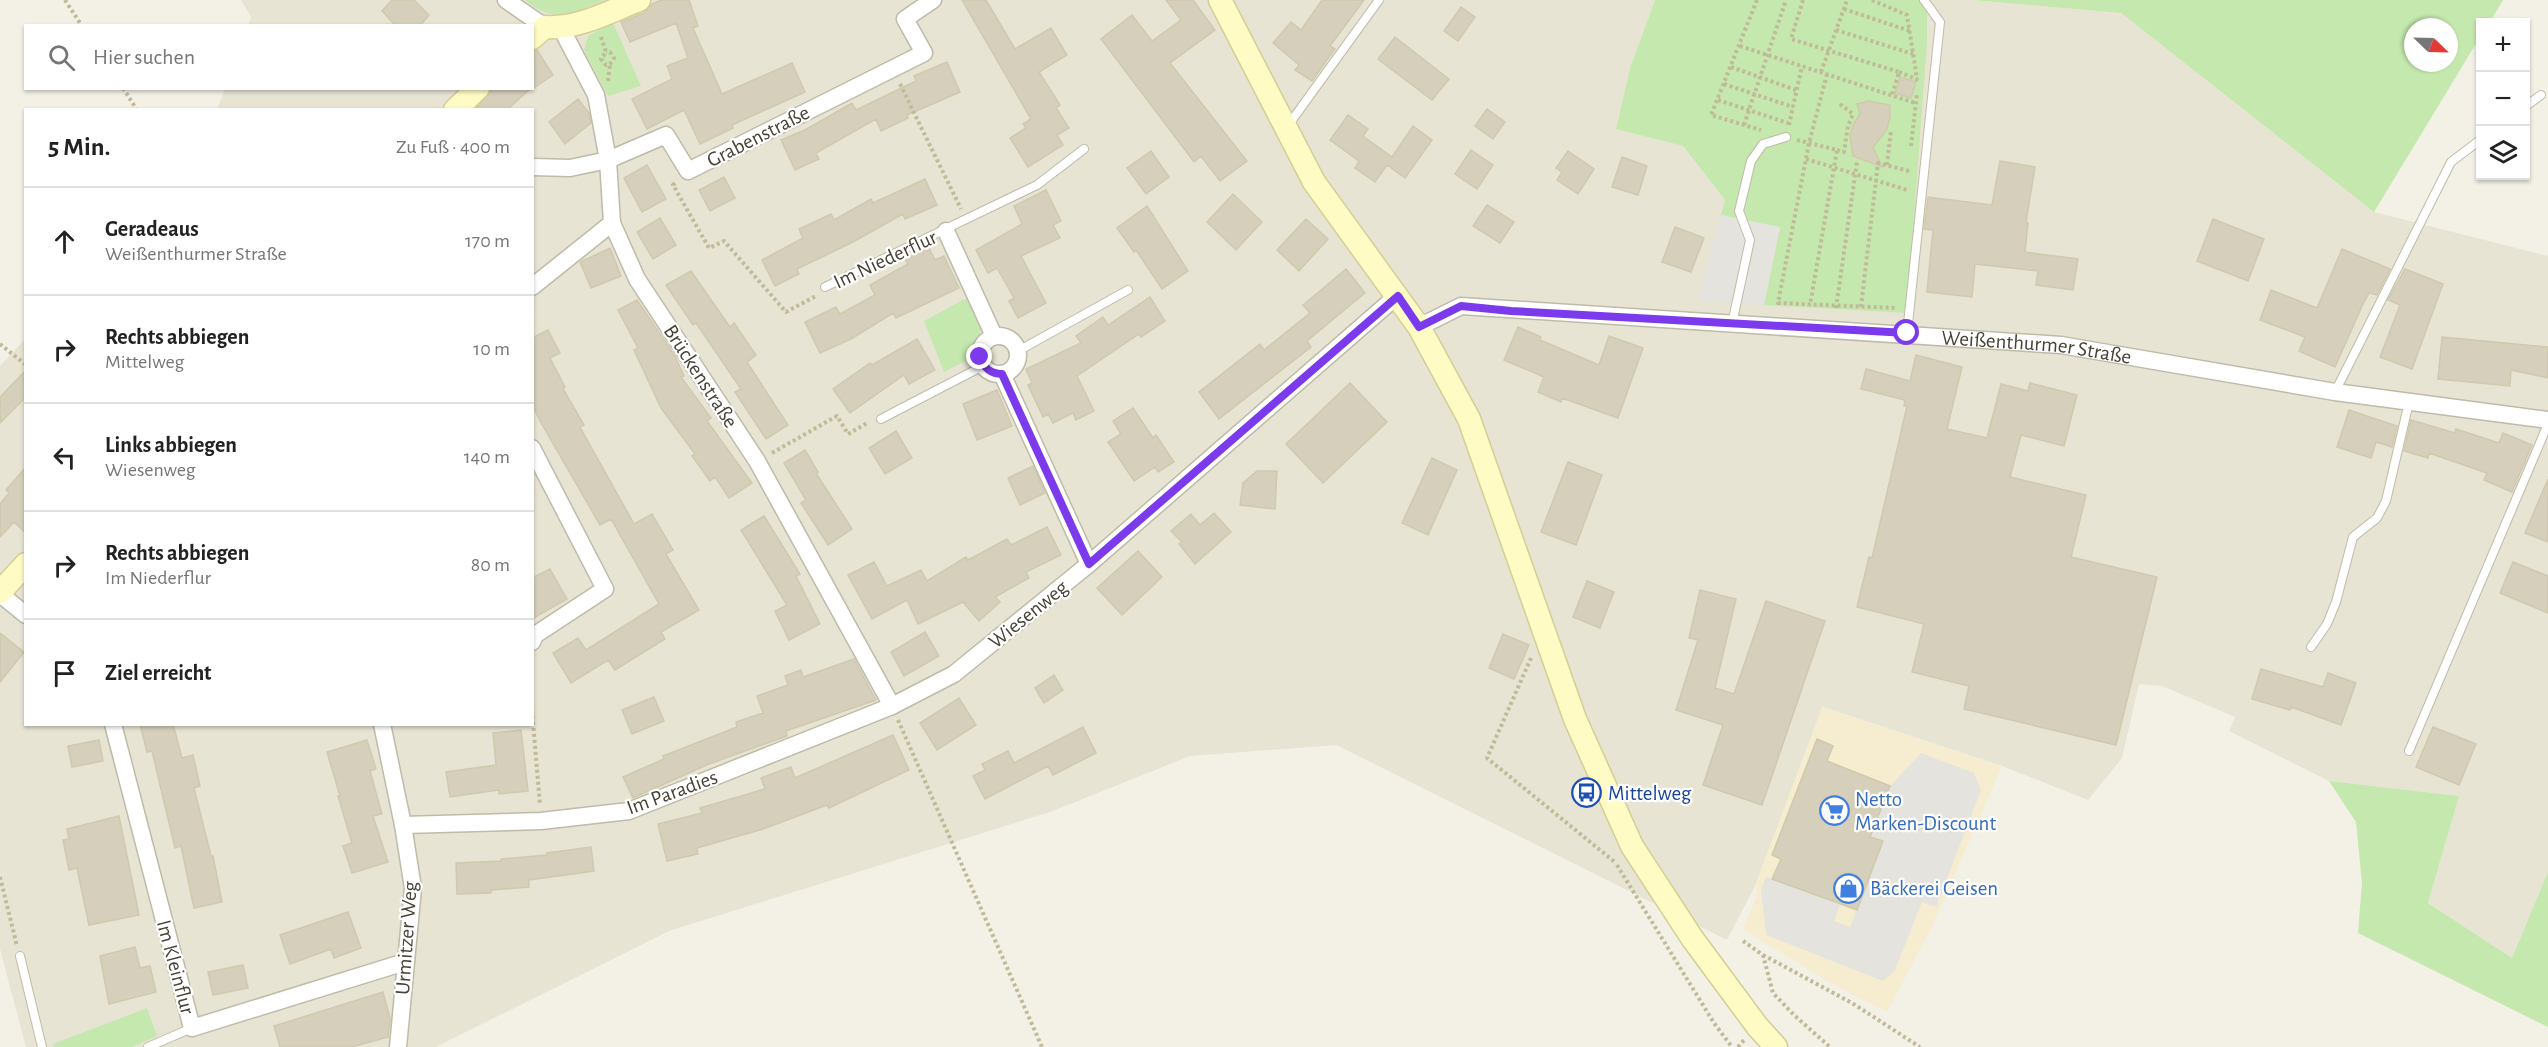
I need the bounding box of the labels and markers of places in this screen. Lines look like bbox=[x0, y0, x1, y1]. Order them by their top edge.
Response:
bus stop icon: Mittelweg bbox=[1571, 777, 1603, 809]
place label: Mittelweg bbox=[1608, 783, 1692, 804]
place label: Netto Marken-Discount bbox=[1855, 789, 1996, 834]
supermarket icon: Netto Marken-Discount bbox=[1818, 795, 1850, 827]
shop icon: Bäckerei Geisen bbox=[1833, 872, 1865, 904]
place label: Bäckerei Geisen bbox=[1870, 878, 1998, 899]

